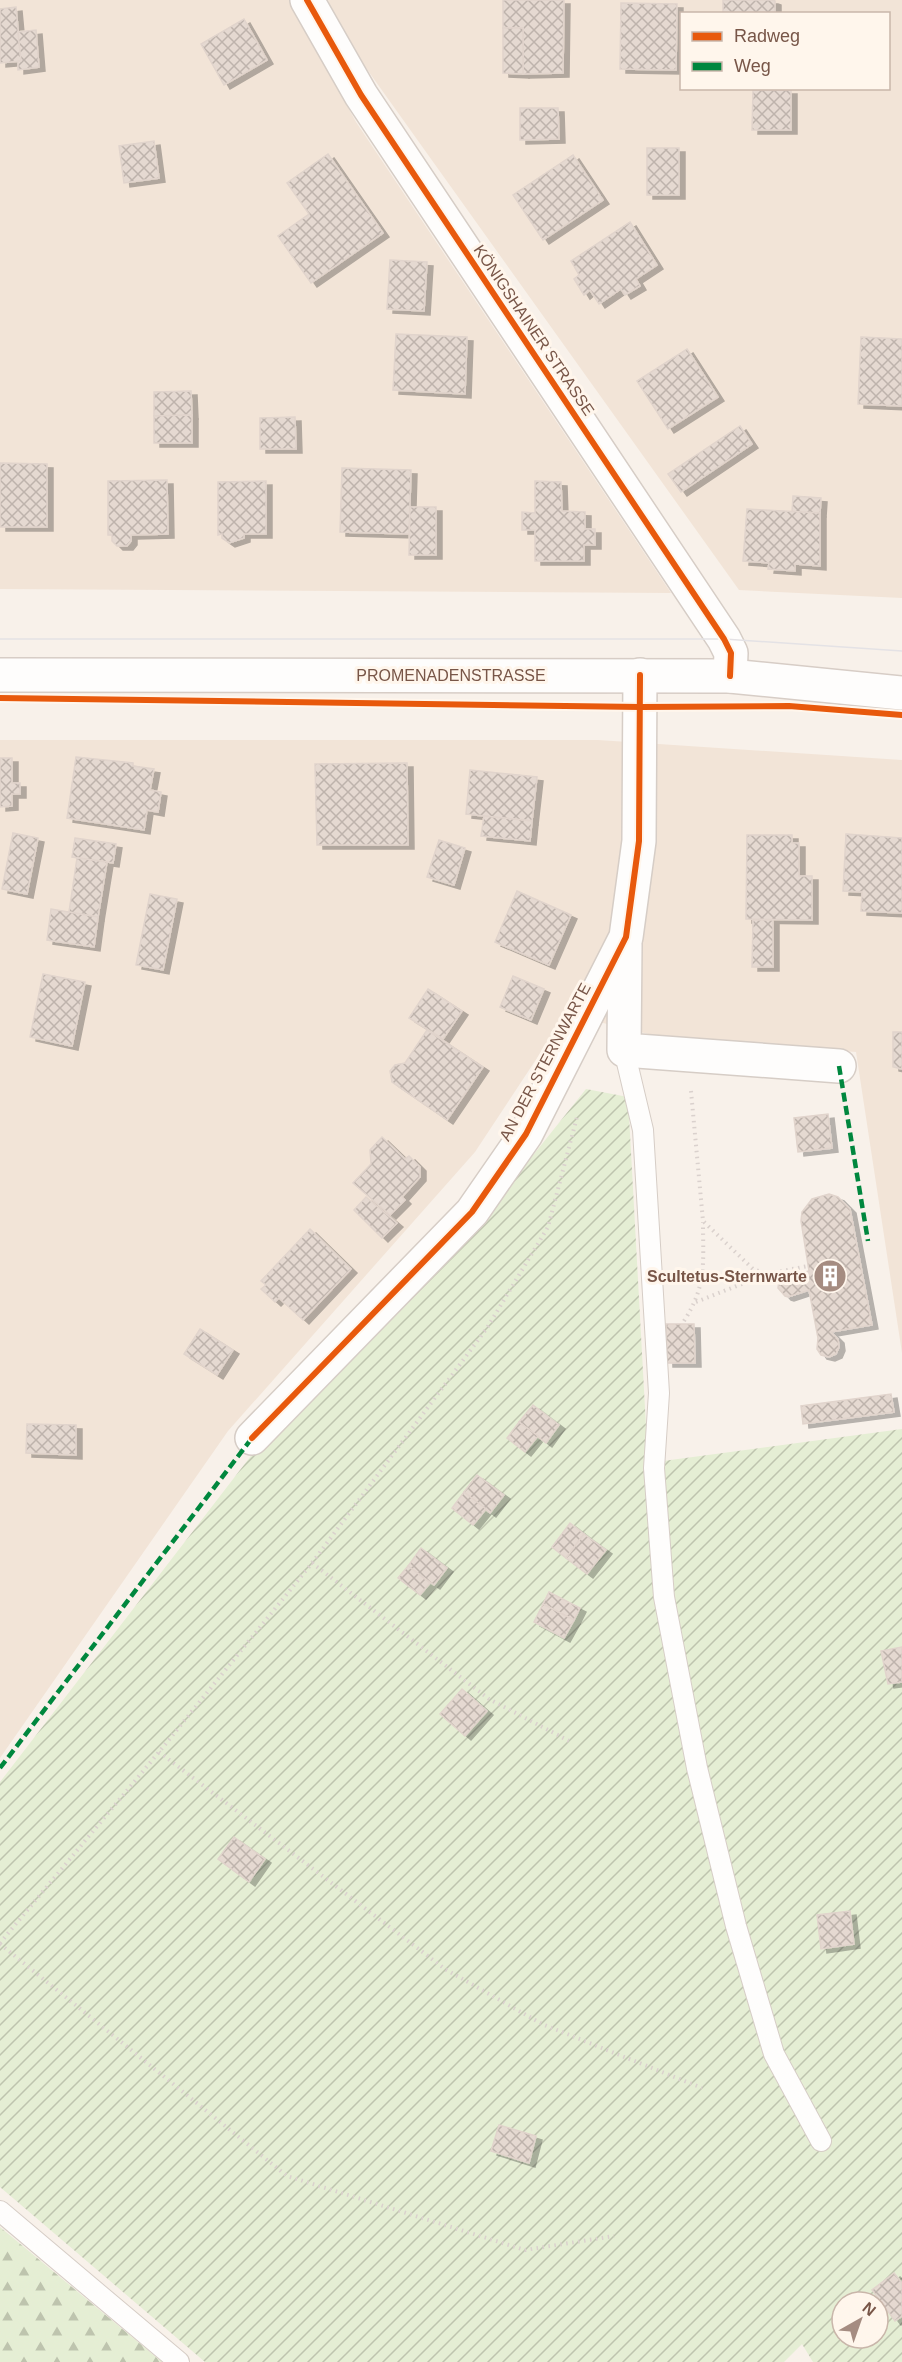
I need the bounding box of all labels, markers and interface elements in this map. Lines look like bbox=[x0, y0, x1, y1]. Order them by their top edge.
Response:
legend bbox=[680, 12, 890, 90]
text: Radweg bbox=[734, 26, 800, 46]
text: Weg bbox=[734, 56, 771, 76]
street label: KÖNIGSHAINER STRASSE bbox=[471, 242, 597, 418]
street label: PROMENADENSTRASSE bbox=[356, 667, 546, 684]
street label: AN DER STERNWARTE bbox=[496, 980, 594, 1144]
building icon: Scultetus-Sternwarte bbox=[812, 1258, 848, 1294]
place label: Scultetus-Sternwarte bbox=[647, 1268, 807, 1285]
north arrow bbox=[830, 2290, 890, 2350]
text: N bbox=[859, 2299, 879, 2319]

